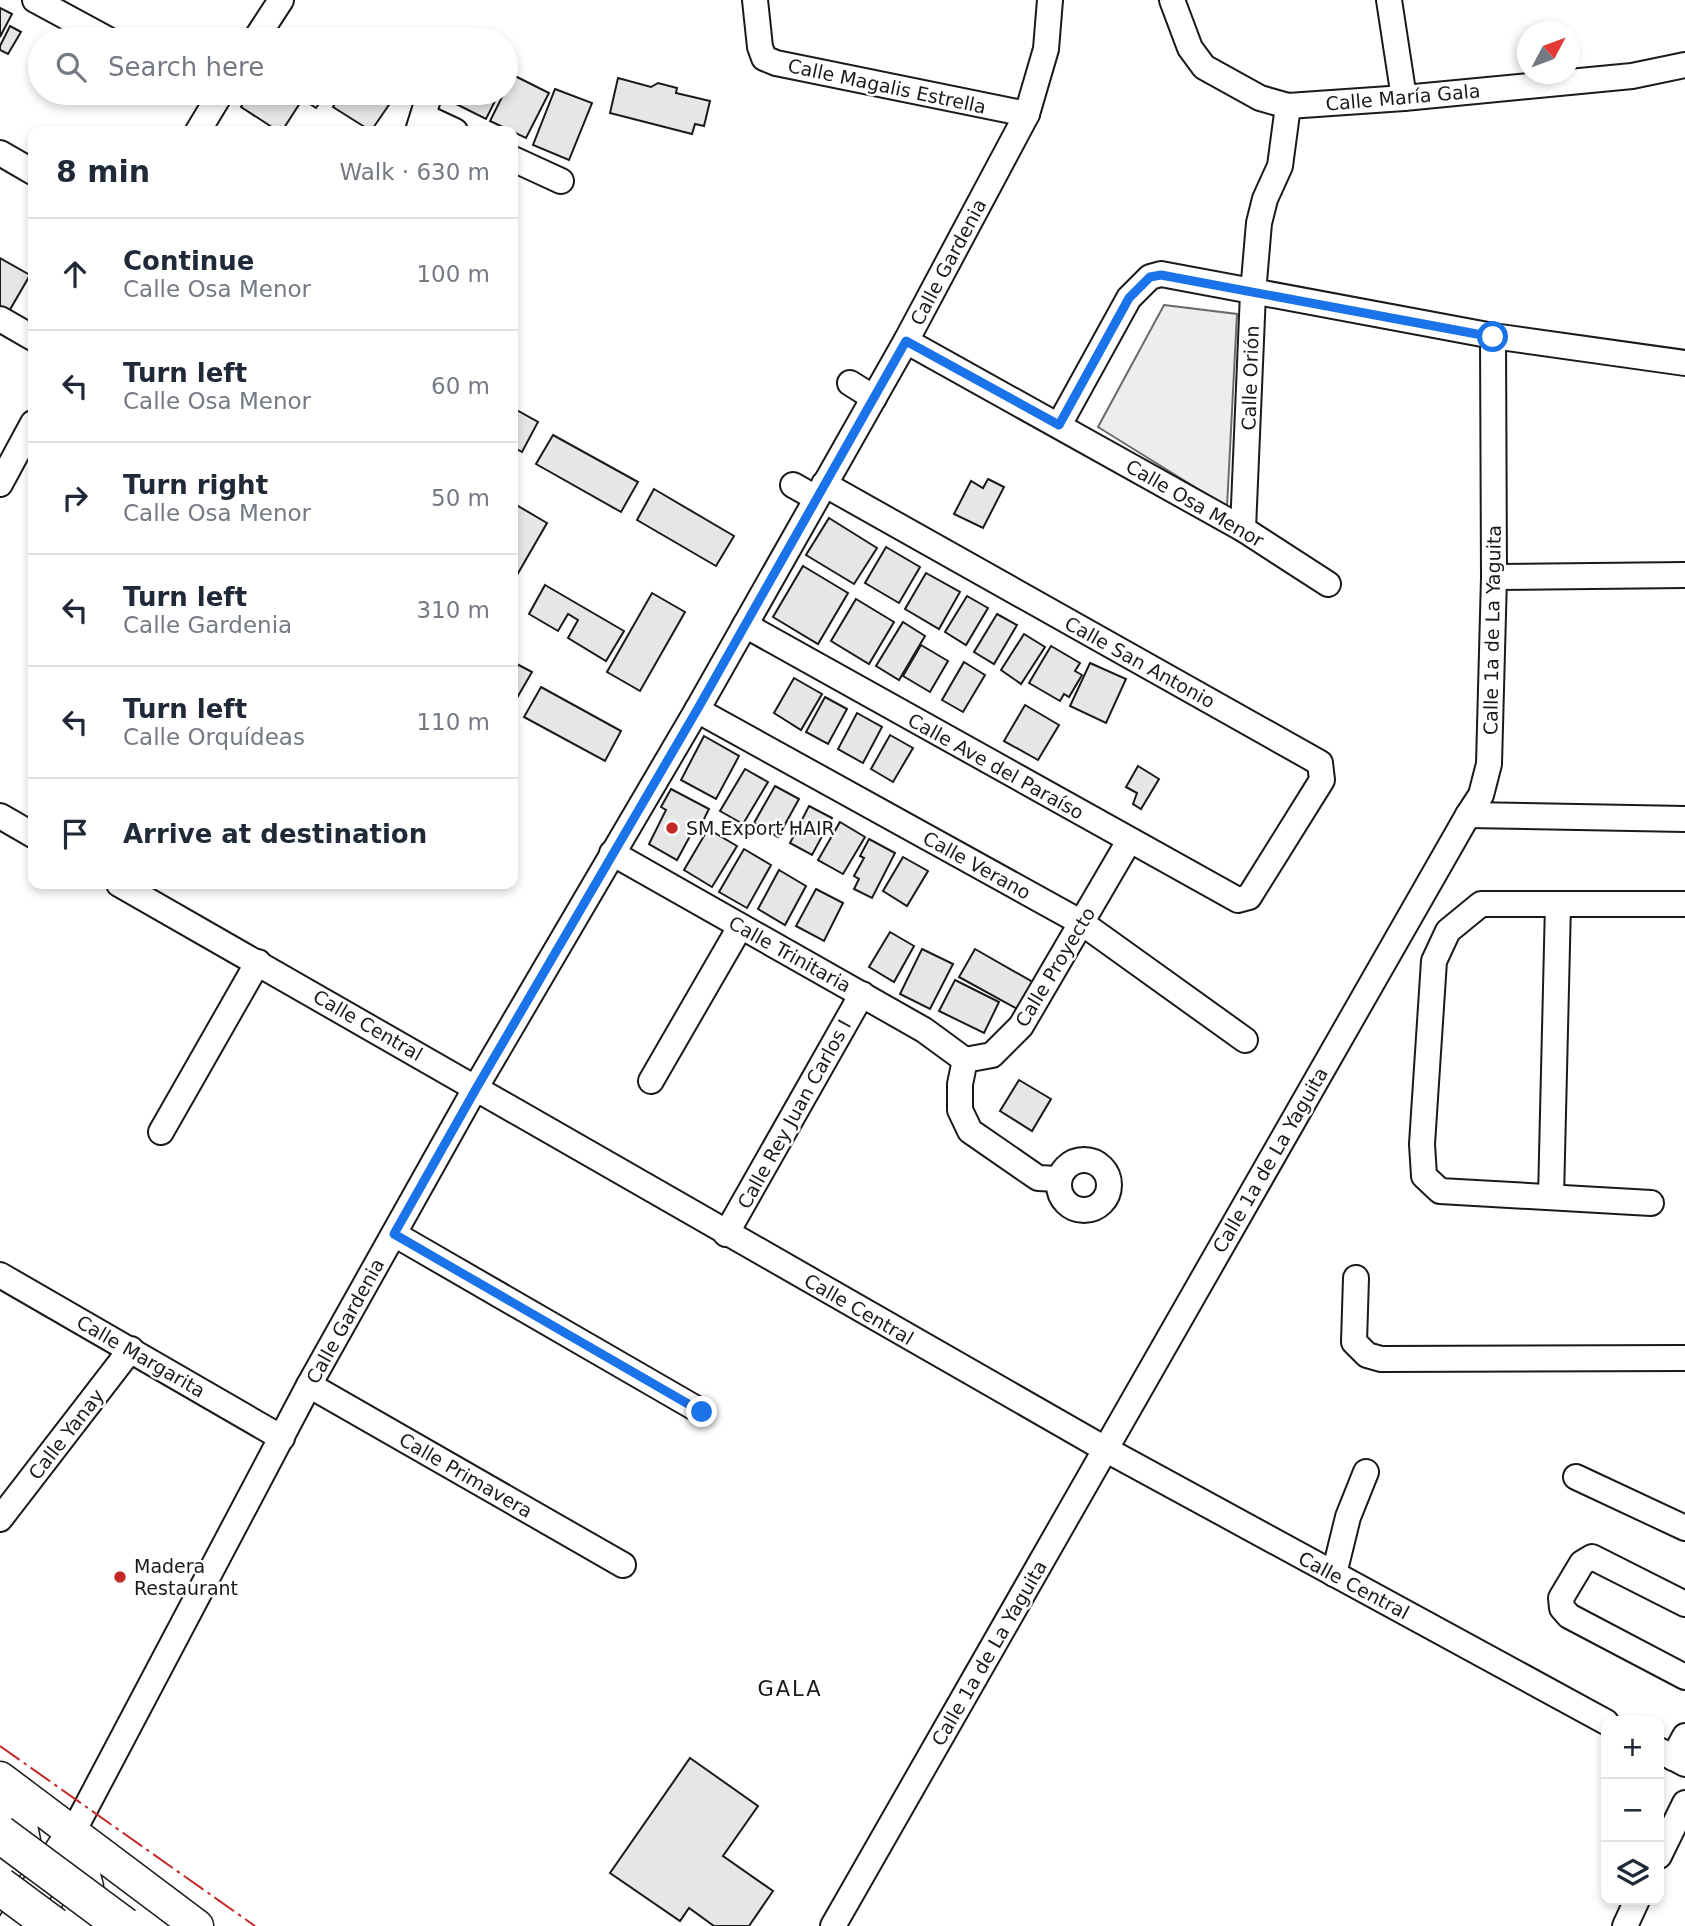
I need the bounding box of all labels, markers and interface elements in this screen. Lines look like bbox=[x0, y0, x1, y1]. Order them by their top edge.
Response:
north arrow bbox=[1517, 21, 1580, 84]
search box bbox=[28, 28, 518, 105]
icon: search bbox=[52, 48, 90, 86]
text: Search here bbox=[108, 52, 264, 82]
street label: Calle Magalis Estrella bbox=[786, 54, 988, 118]
street label: Calle María Gala bbox=[1325, 79, 1481, 115]
text: 8 min bbox=[56, 154, 150, 189]
text: Walk · 630 m bbox=[339, 159, 490, 185]
street label: Calle Gardenia bbox=[905, 195, 991, 329]
text: Continue bbox=[123, 246, 254, 276]
icon: ahead bbox=[56, 255, 94, 293]
text: 100 m bbox=[416, 261, 490, 287]
text: Calle Osa Menor bbox=[123, 276, 311, 302]
route start bbox=[1477, 321, 1508, 352]
street label: Calle Orión bbox=[1237, 325, 1263, 431]
text: Turn left bbox=[123, 358, 247, 388]
icon: left bbox=[56, 367, 94, 405]
text: 60 m bbox=[431, 373, 490, 399]
text: Calle Osa Menor bbox=[123, 388, 311, 414]
street label: Calle Osa Menor bbox=[1122, 455, 1268, 551]
text: Turn right bbox=[123, 470, 268, 500]
icon: right bbox=[56, 479, 94, 517]
text: 50 m bbox=[431, 485, 490, 511]
text: Calle Osa Menor bbox=[123, 500, 311, 526]
street label: Calle 1a de La Yaguita bbox=[1479, 525, 1505, 735]
text: Turn left bbox=[123, 582, 247, 612]
icon: left bbox=[56, 591, 94, 629]
text: 310 m bbox=[416, 597, 490, 623]
text: Calle Gardenia bbox=[123, 612, 292, 638]
street label: Calle San Antonio bbox=[1061, 612, 1219, 712]
text: Turn left bbox=[123, 694, 247, 724]
icon: left bbox=[56, 703, 94, 741]
street label: Calle Ave del Paraíso bbox=[904, 708, 1088, 824]
text: 110 m bbox=[416, 709, 490, 735]
text: Calle Orquídeas bbox=[123, 724, 305, 750]
icon: arrive bbox=[56, 815, 94, 853]
place label: SM Export HAIR bbox=[686, 817, 835, 839]
text: Arrive at destination bbox=[123, 819, 427, 849]
marker: SM Export HAIR bbox=[664, 820, 680, 836]
street label: Calle Verano bbox=[919, 826, 1035, 904]
street label: Calle Proyecto bbox=[1011, 903, 1099, 1031]
street label: Calle Trinitaria bbox=[725, 911, 855, 997]
street label: Calle Central bbox=[310, 985, 426, 1065]
street label: Calle Rey Juan Carlos I bbox=[733, 1015, 855, 1213]
street label: Calle 1a de La Yaguita bbox=[1208, 1064, 1332, 1256]
street label: Calle Gardenia bbox=[301, 1255, 389, 1387]
street label: Calle Central bbox=[801, 1269, 917, 1349]
street label: Calle Margarita bbox=[73, 1310, 209, 1402]
street label: Calle Yanay bbox=[24, 1384, 108, 1484]
route end bbox=[686, 1396, 717, 1427]
street label: Calle Primavera bbox=[396, 1428, 536, 1522]
street label: Calle Central bbox=[1295, 1547, 1413, 1623]
place label: Madera Restaurant bbox=[134, 1555, 238, 1599]
street label: Calle 1a de La Yaguita bbox=[927, 1557, 1051, 1749]
marker: Madera Restaurant bbox=[112, 1569, 128, 1585]
district label: GALA bbox=[757, 1677, 823, 1701]
map controls bbox=[1601, 1716, 1664, 1905]
button: + bbox=[1601, 1716, 1664, 1779]
button: − bbox=[1601, 1779, 1664, 1842]
button: layers bbox=[1601, 1842, 1664, 1905]

